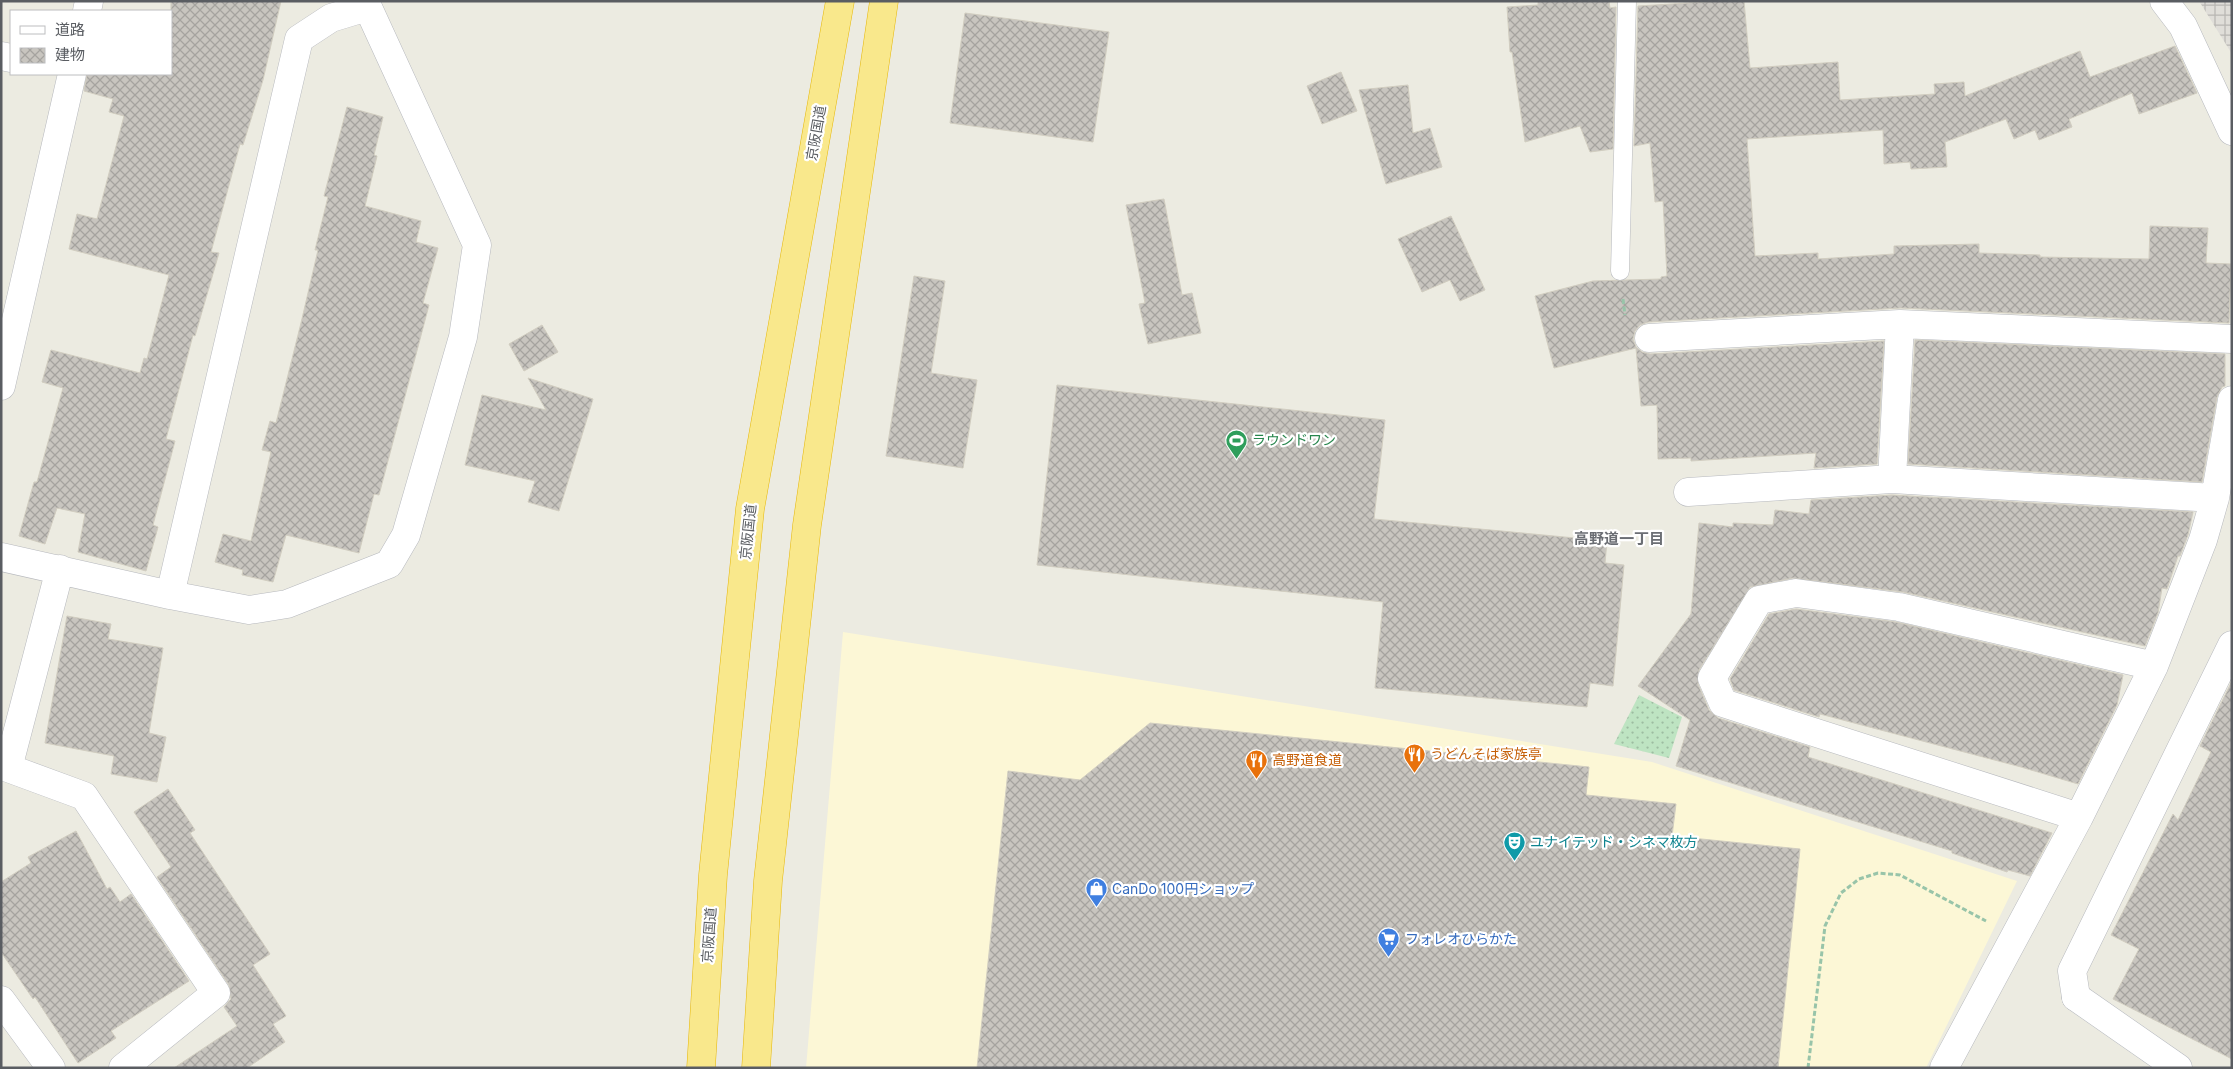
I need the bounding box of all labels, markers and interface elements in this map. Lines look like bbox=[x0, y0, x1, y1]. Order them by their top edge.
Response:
legend bbox=[10, 10, 172, 75]
text: 道路 bbox=[55, 20, 85, 39]
text: 建物 bbox=[55, 45, 85, 64]
street label: 京阪国道 bbox=[802, 104, 829, 162]
sports icon: ラウンドワン bbox=[1224, 428, 1248, 459]
place label: ラウンドワン bbox=[1252, 431, 1336, 448]
street label: 京阪国道 bbox=[736, 503, 759, 561]
district label: 高野道一丁目 bbox=[1574, 529, 1664, 548]
restaurant icon: うどんそば家族亭 bbox=[1402, 742, 1426, 773]
place label: うどんそば家族亭 bbox=[1430, 745, 1542, 762]
restaurant icon: 高野道食道 bbox=[1244, 748, 1268, 779]
place label: 高野道食道 bbox=[1272, 751, 1342, 768]
theatre icon: ユナイテッド・シネマ枚方 bbox=[1502, 830, 1526, 861]
place label: ユナイテッド・シネマ枚方 bbox=[1530, 833, 1698, 850]
shop icon: CanDo 100円ショップ bbox=[1084, 877, 1108, 908]
place label: CanDo 100円ショップ bbox=[1112, 880, 1254, 897]
street label: 京阪国道 bbox=[698, 906, 719, 963]
supermarket icon: フォレオひらかた bbox=[1377, 927, 1401, 958]
place label: フォレオひらかた bbox=[1405, 930, 1517, 947]

